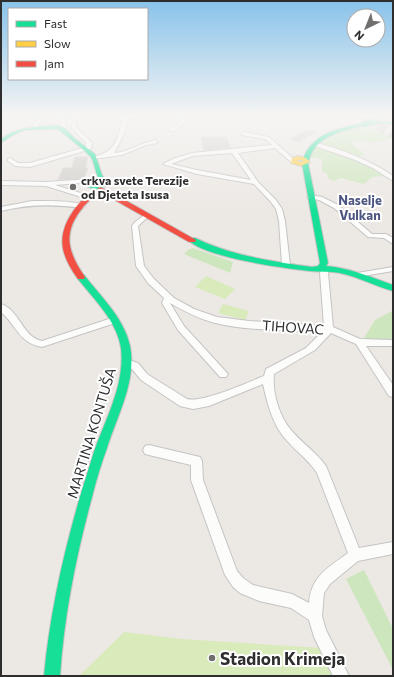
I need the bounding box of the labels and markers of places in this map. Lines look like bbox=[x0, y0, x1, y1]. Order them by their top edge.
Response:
place label: crkva svete Terezije od Djeteta Isusa bbox=[81, 173, 189, 201]
marker: crkva svete Terezije od Djeteta Isusa bbox=[68, 182, 78, 192]
place label: Stadion Krimeja bbox=[220, 648, 345, 669]
marker: Stadion Krimeja bbox=[207, 653, 217, 663]

